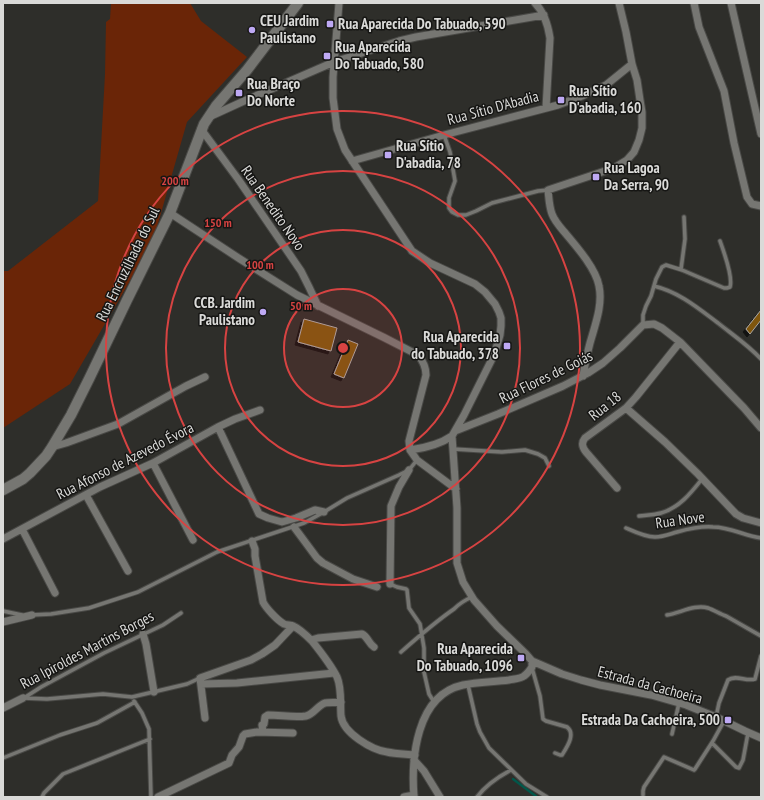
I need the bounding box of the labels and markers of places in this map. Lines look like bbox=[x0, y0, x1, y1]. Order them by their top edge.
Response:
place label: CEU Jardim Paulistano bbox=[260, 11, 319, 47]
place label: Rua Aparecida Do Tabuado, 590 bbox=[338, 14, 506, 33]
marker: Rua Aparecida Do Tabuado, 590 bbox=[325, 19, 335, 29]
marker: CEU Jardim Paulistano bbox=[247, 25, 257, 35]
place label: Rua Aparecida Do Tabuado, 580 bbox=[335, 37, 424, 73]
marker: Rua Aparecida Do Tabuado, 580 bbox=[322, 51, 332, 61]
place label: Rua Braço Do Norte bbox=[247, 74, 301, 110]
place label: Rua Sítio D'abadia, 160 bbox=[569, 81, 641, 117]
marker: Rua Braço Do Norte bbox=[234, 88, 244, 98]
marker: Rua Sítio D'abadia, 160 bbox=[556, 95, 566, 105]
place label: Rua Sítio D'abadia, 78 bbox=[396, 136, 461, 172]
marker: Rua Sítio D'abadia, 78 bbox=[383, 150, 393, 160]
place label: Rua Lagoa Da Serra, 90 bbox=[604, 158, 669, 194]
marker: Rua Lagoa Da Serra, 90 bbox=[591, 172, 601, 182]
place label: CCB. Jardim Paulistano bbox=[194, 293, 255, 329]
marker: CCB. Jardim Paulistano bbox=[258, 307, 268, 317]
place label: Rua Aparecida do Tabuado, 378 bbox=[411, 327, 499, 363]
centre of rings bbox=[336, 341, 350, 355]
marker: Rua Aparecida do Tabuado, 378 bbox=[502, 341, 512, 351]
place label: Rua Aparecida Do Tabuado, 1096 bbox=[417, 639, 513, 675]
marker: Rua Aparecida Do Tabuado, 1096 bbox=[516, 653, 526, 663]
place label: Estrada Da Cachoeira, 500 bbox=[581, 710, 720, 729]
marker: Estrada Da Cachoeira, 500 bbox=[723, 715, 733, 725]

